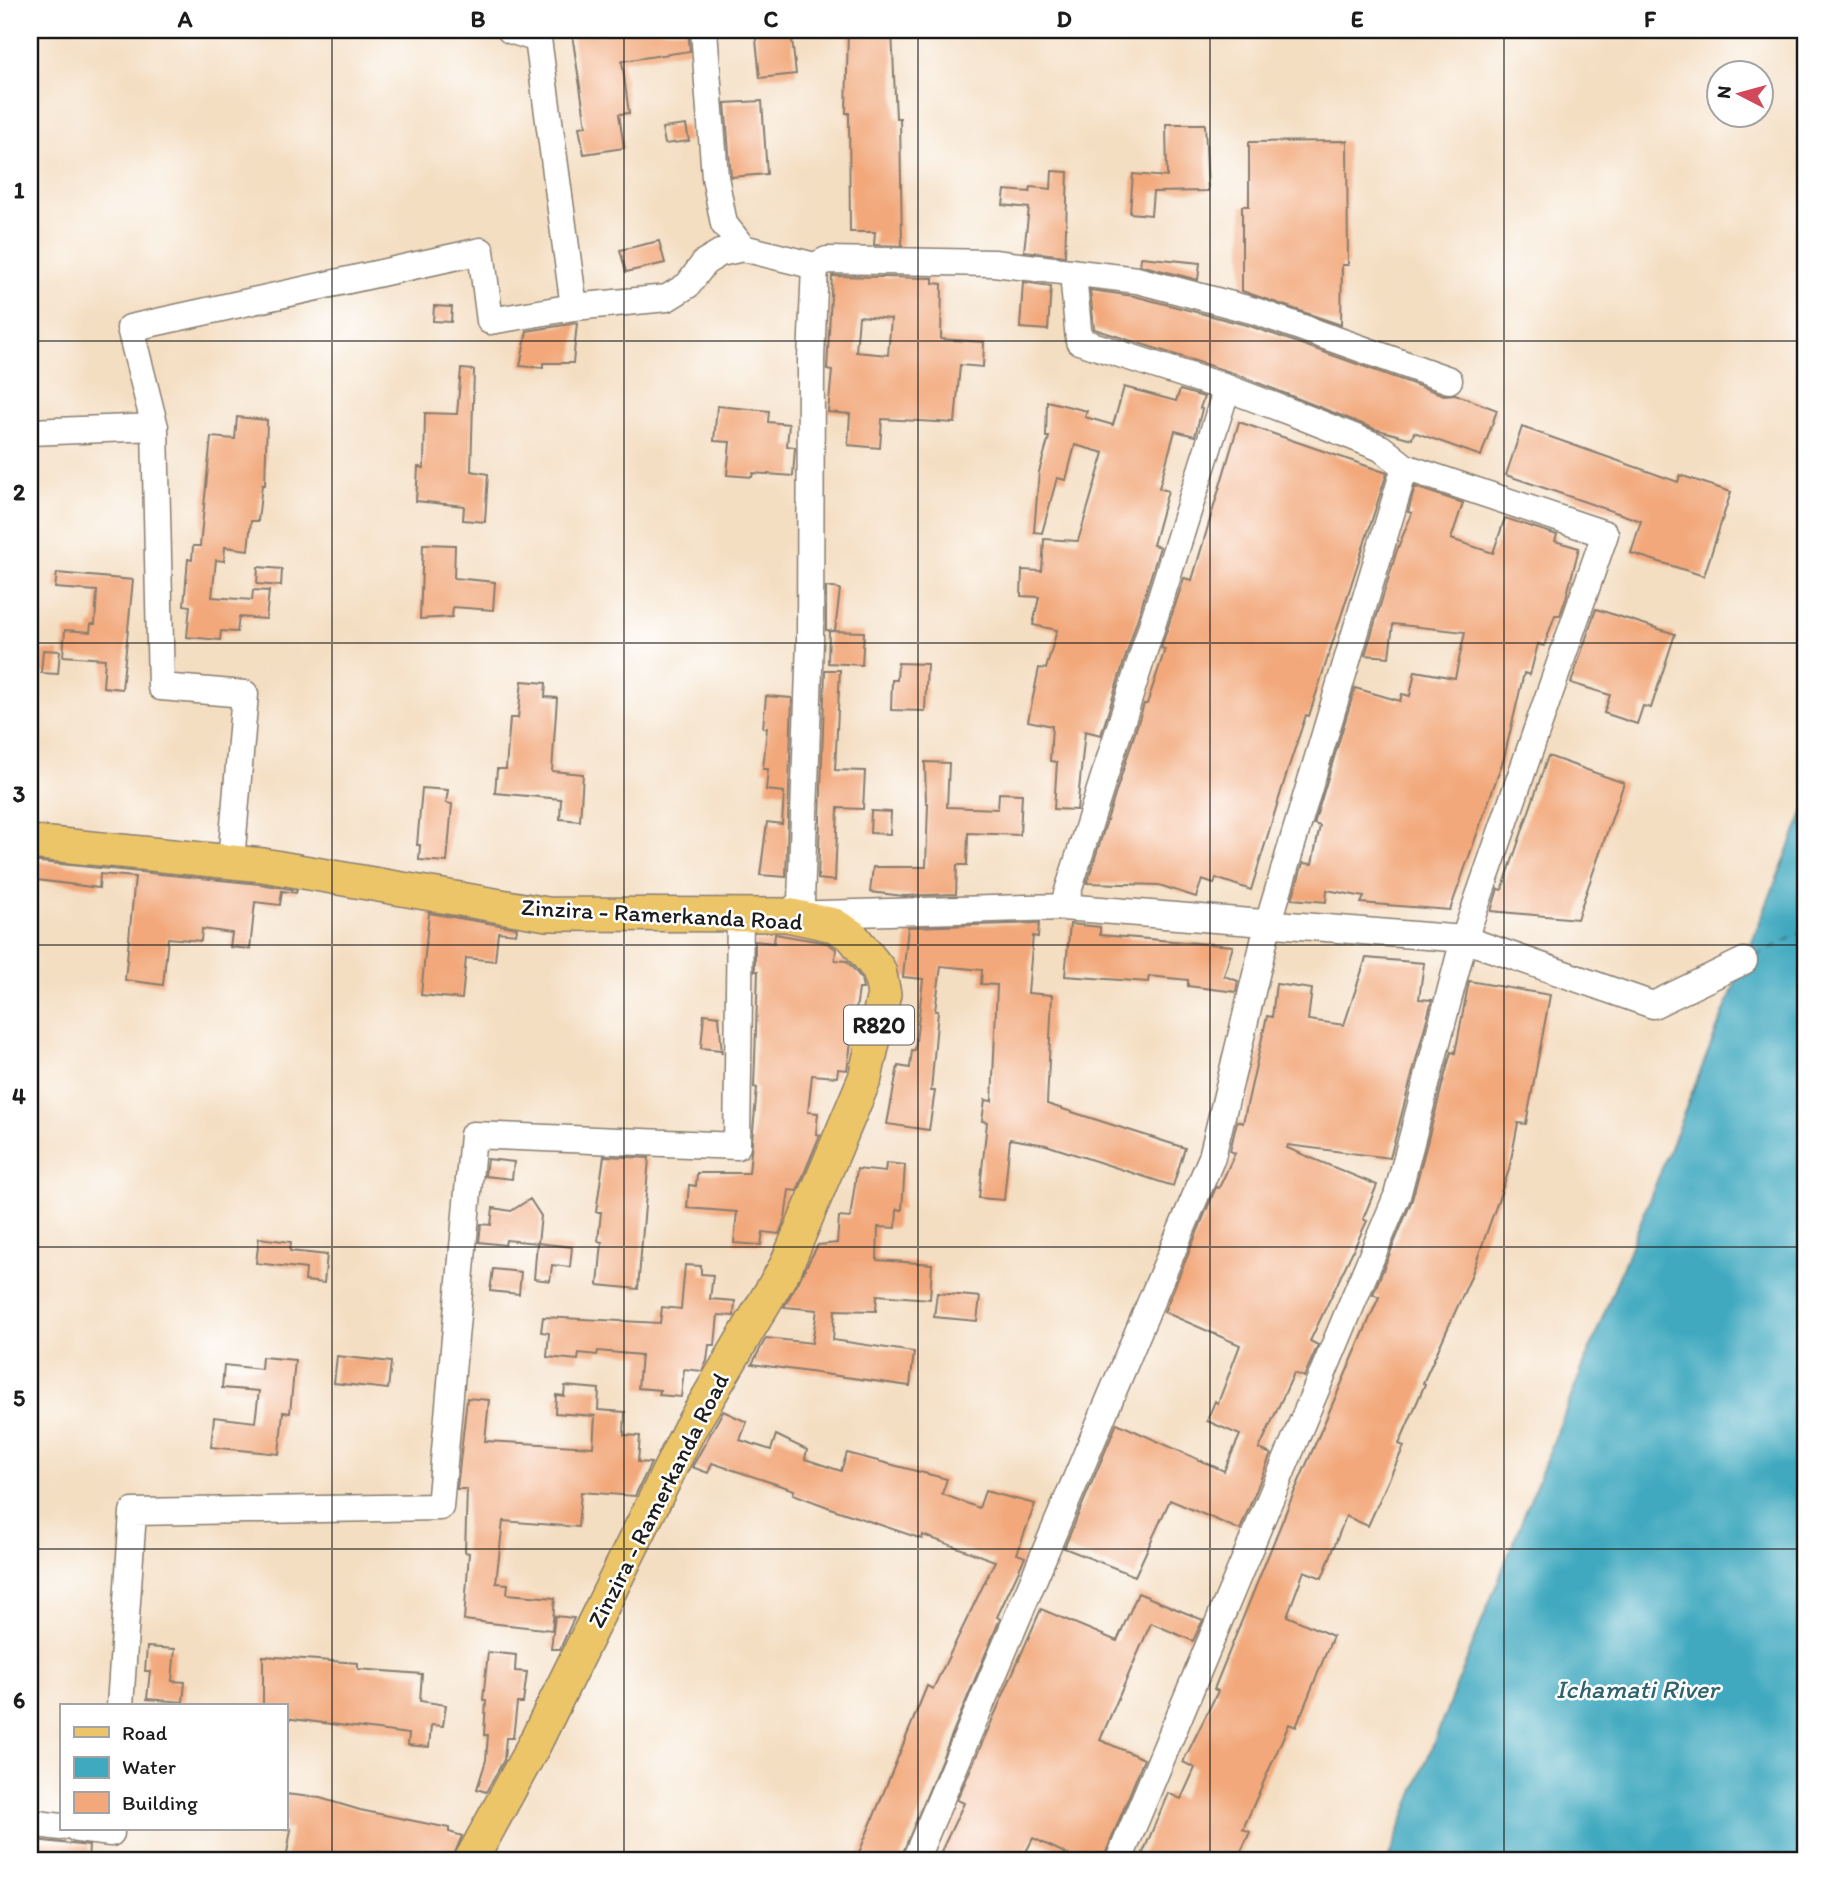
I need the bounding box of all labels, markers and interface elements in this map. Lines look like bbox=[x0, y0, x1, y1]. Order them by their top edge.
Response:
text: A bbox=[177, 5, 193, 33]
text: B bbox=[471, 5, 486, 33]
text: C bbox=[764, 5, 779, 33]
text: D bbox=[1056, 5, 1072, 33]
text: E bbox=[1351, 5, 1364, 33]
text: F bbox=[1644, 5, 1657, 33]
north arrow bbox=[1706, 60, 1776, 130]
text: N bbox=[1711, 85, 1736, 100]
text: 1 bbox=[14, 176, 25, 204]
text: 2 bbox=[13, 478, 26, 506]
text: 3 bbox=[13, 780, 26, 808]
street label: Zinzira - Ramerkanda Road bbox=[521, 892, 803, 936]
road number: R820 bbox=[844, 1006, 914, 1044]
text: 4 bbox=[12, 1082, 26, 1110]
street label: Zinzira - Ramerkanda Road bbox=[581, 1368, 735, 1632]
text: 5 bbox=[13, 1384, 25, 1412]
water label: Ichamati River bbox=[1556, 1673, 1721, 1705]
text: 6 bbox=[13, 1686, 25, 1714]
legend bbox=[60, 1704, 287, 1830]
text: Road bbox=[122, 1720, 168, 1745]
text: Water bbox=[122, 1754, 176, 1779]
text: Building bbox=[122, 1790, 198, 1815]

